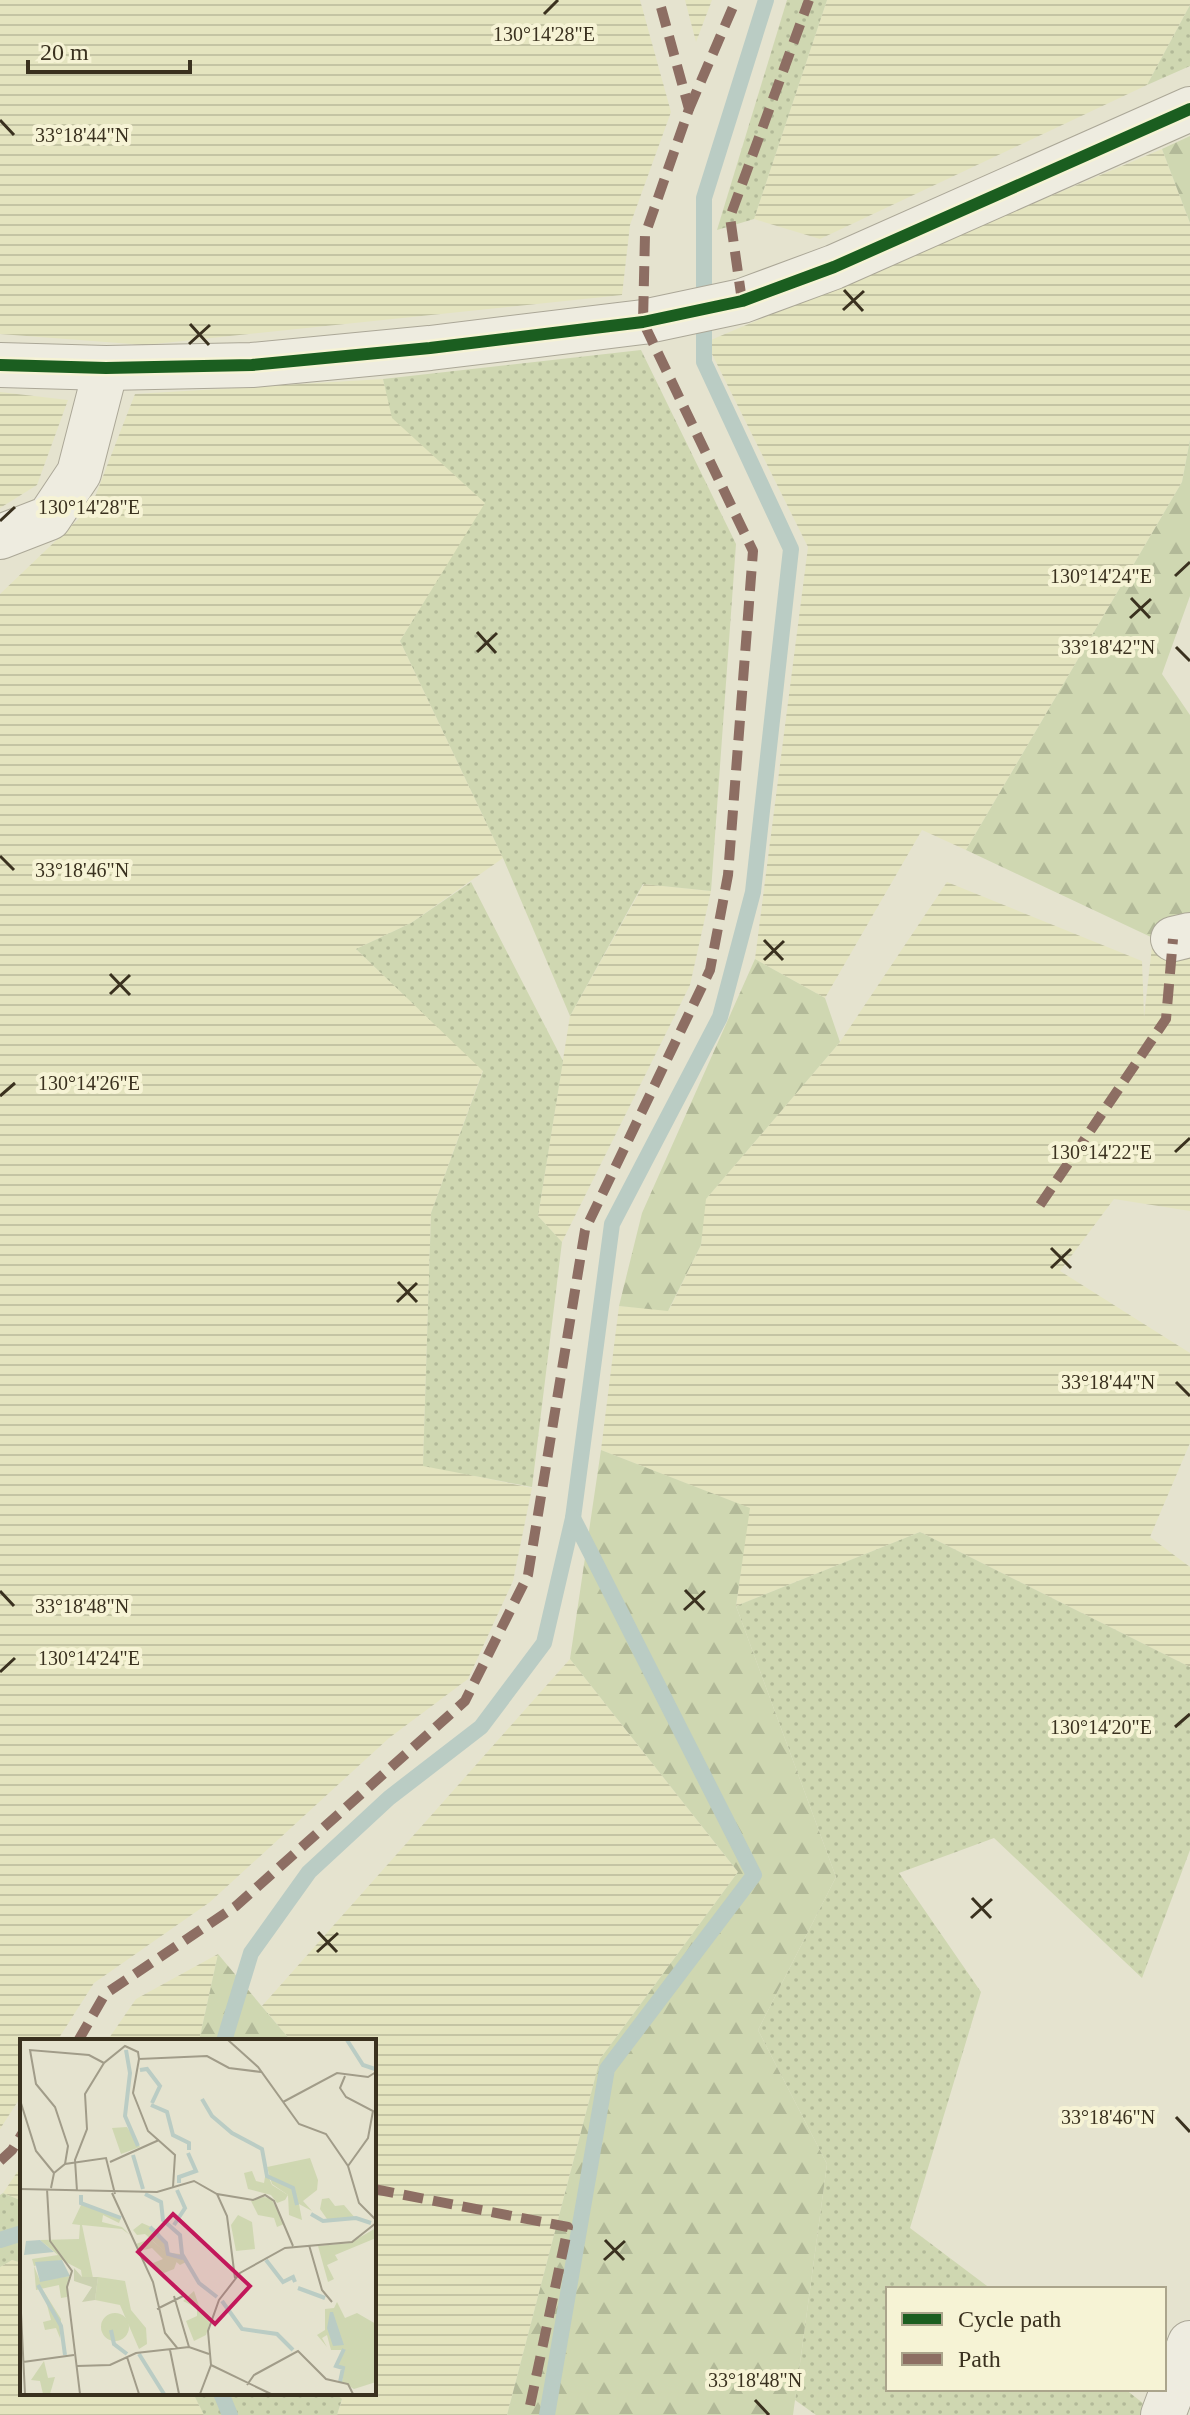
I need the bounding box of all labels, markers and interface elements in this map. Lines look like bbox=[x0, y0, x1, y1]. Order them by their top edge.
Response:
text: 130°14'28"E bbox=[493, 23, 595, 45]
scale bar bbox=[28, 24, 190, 74]
text: 20 m bbox=[40, 39, 89, 65]
text: 33°18'44"N bbox=[35, 124, 129, 146]
text: 130°14'28"E bbox=[38, 496, 140, 518]
text: 130°14'24"E bbox=[1050, 565, 1152, 587]
text: 33°18'42"N bbox=[1061, 636, 1155, 658]
text: 33°18'46"N bbox=[35, 859, 129, 881]
text: 130°14'26"E bbox=[38, 1072, 140, 1094]
text: 130°14'22"E bbox=[1050, 1141, 1152, 1163]
text: 33°18'44"N bbox=[1061, 1371, 1155, 1393]
text: 33°18'48"N bbox=[35, 1595, 129, 1617]
text: 130°14'24"E bbox=[38, 1647, 140, 1669]
text: 130°14'20"E bbox=[1050, 1716, 1152, 1738]
inset map bbox=[20, 2039, 376, 2395]
text: 33°18'46"N bbox=[1061, 2106, 1155, 2128]
legend bbox=[886, 2287, 1166, 2391]
text: Cycle path bbox=[958, 2306, 1061, 2332]
text: Path bbox=[958, 2346, 1001, 2372]
text: 33°18'48"N bbox=[708, 2369, 802, 2391]

